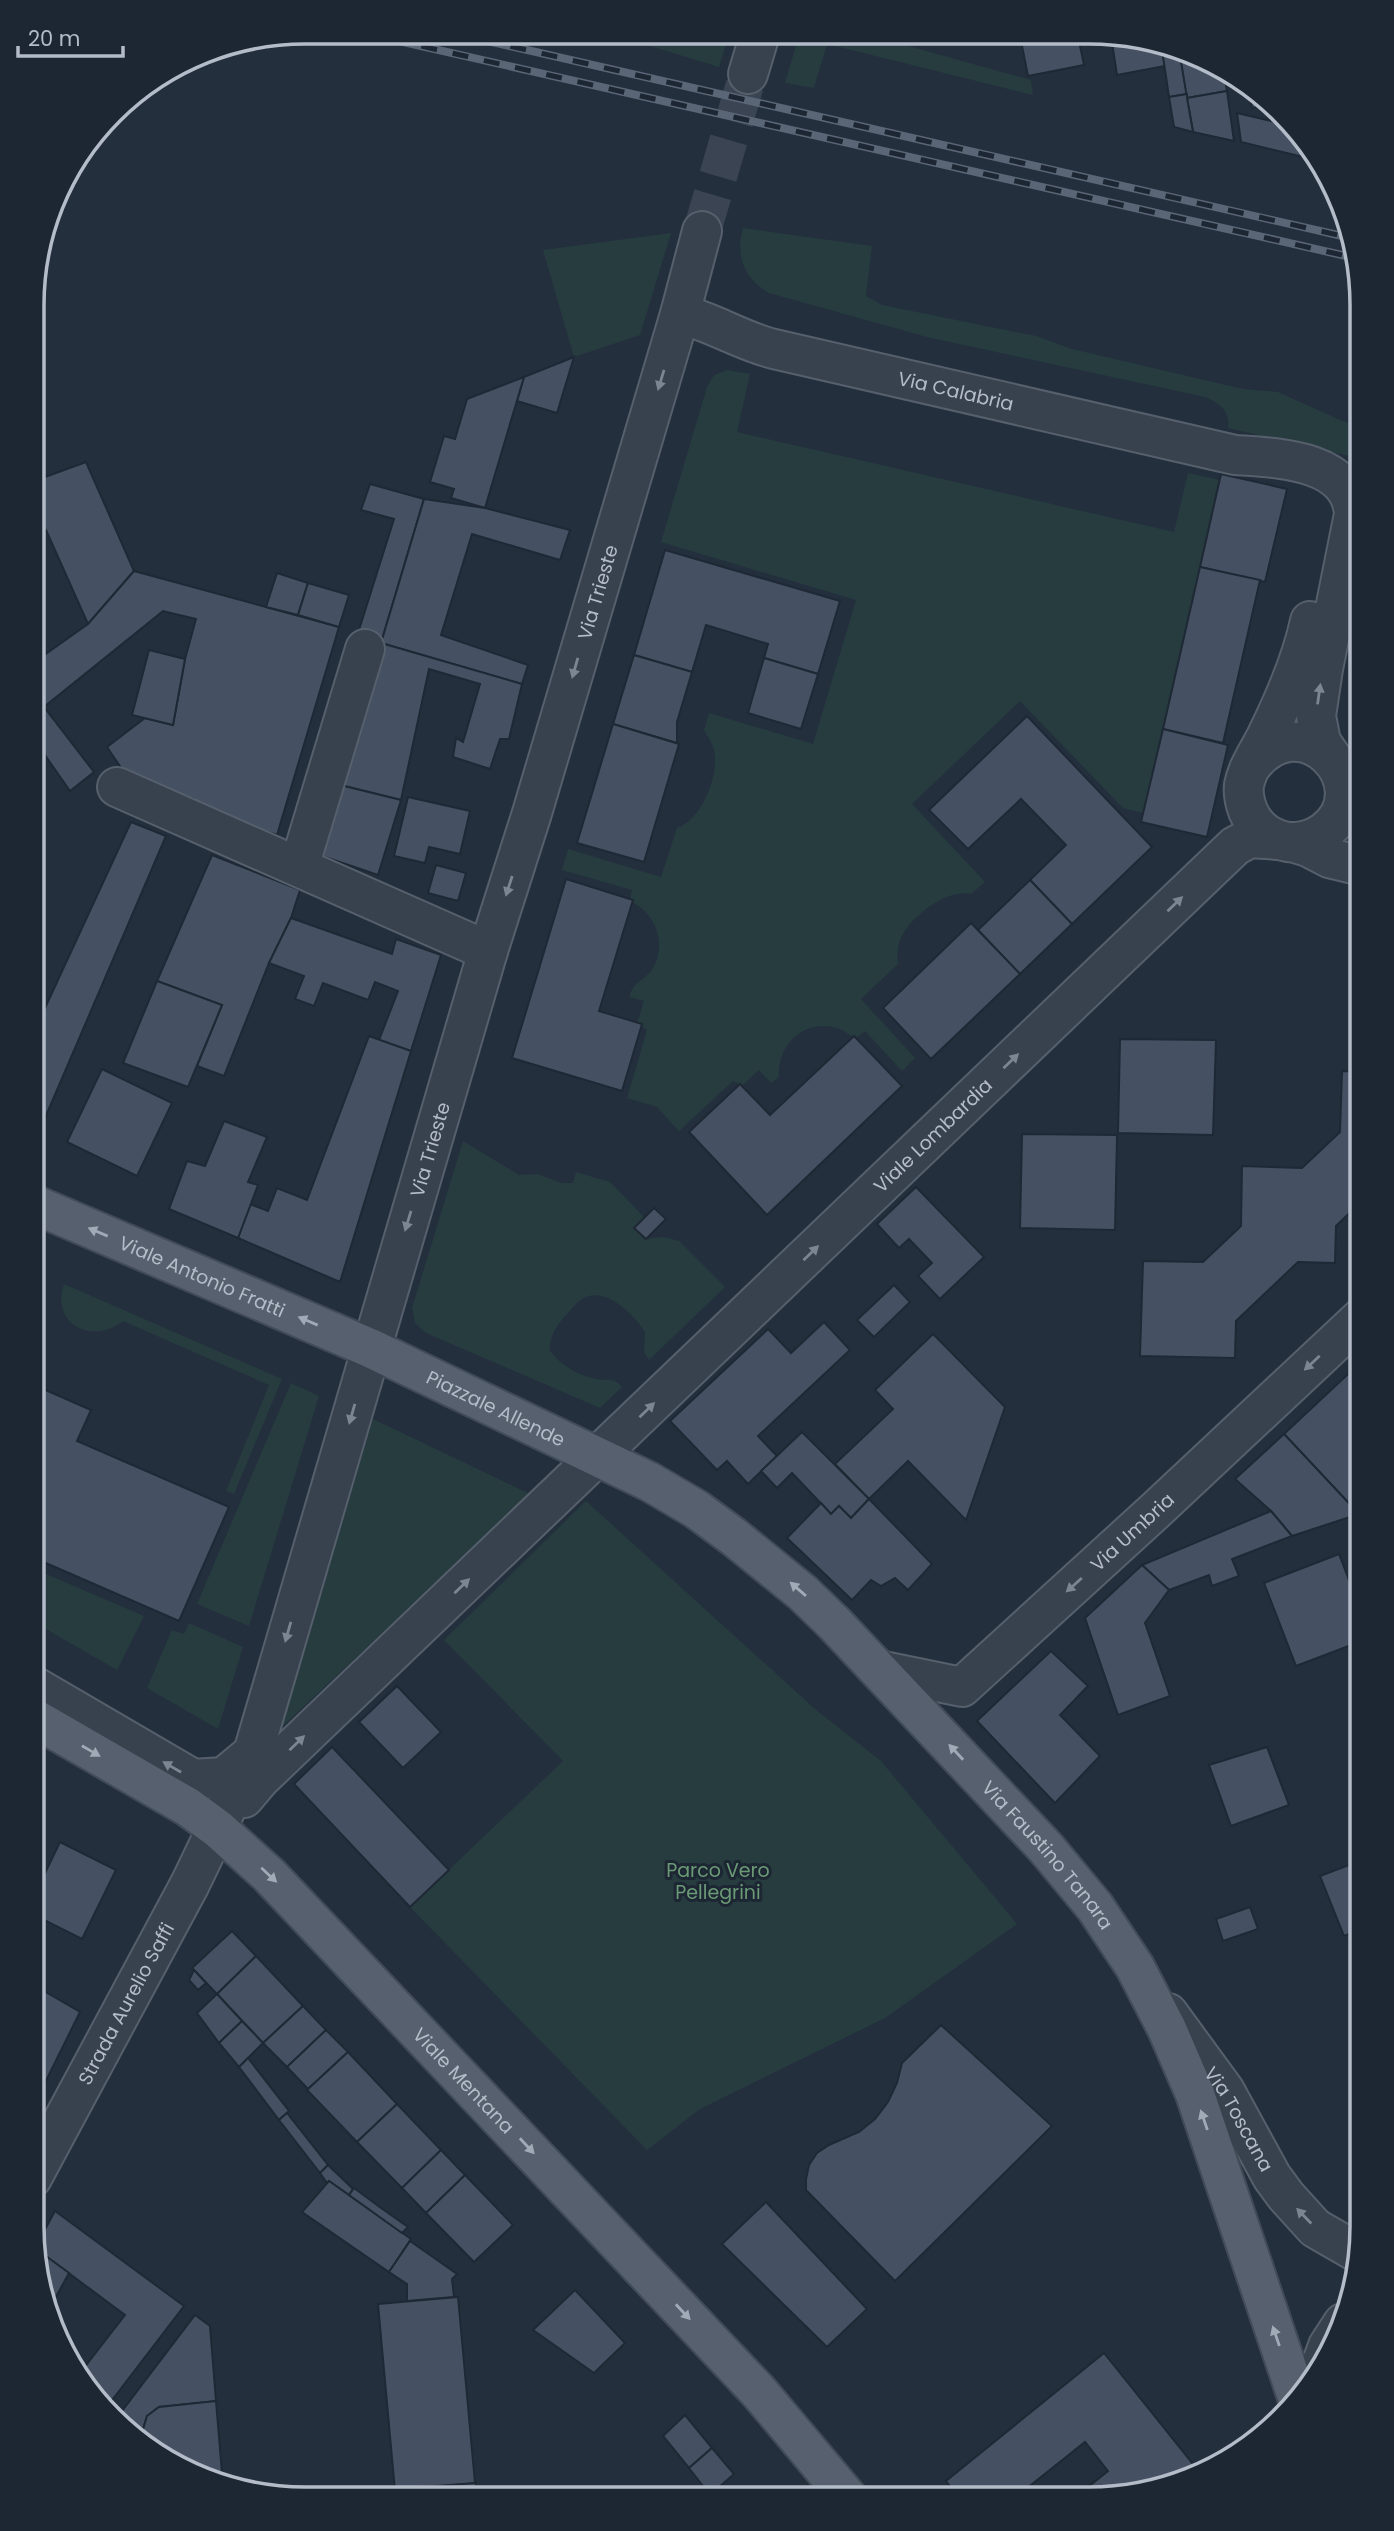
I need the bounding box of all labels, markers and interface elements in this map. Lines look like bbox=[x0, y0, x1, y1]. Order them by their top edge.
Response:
scale bar bbox=[18, 14, 122, 58]
text: 20 m bbox=[28, 24, 81, 53]
street label: Via Calabria bbox=[895, 364, 1016, 417]
one-way arrow bbox=[655, 370, 665, 391]
street label: Via Trieste bbox=[571, 541, 624, 643]
one-way arrow bbox=[569, 658, 579, 679]
one-way arrow bbox=[1314, 683, 1325, 705]
one-way arrow bbox=[503, 876, 514, 897]
one-way arrow bbox=[1166, 896, 1183, 912]
one-way arrow bbox=[1002, 1053, 1019, 1070]
street label: Viale Lombardia bbox=[867, 1072, 998, 1199]
street label: Via Trieste bbox=[403, 1099, 457, 1200]
one-way arrow bbox=[403, 1211, 413, 1232]
one-way arrow bbox=[88, 1226, 109, 1237]
street label: Viale Antonio Fratti bbox=[115, 1229, 289, 1324]
one-way arrow bbox=[802, 1245, 819, 1261]
one-way arrow bbox=[297, 1316, 318, 1327]
one-way arrow bbox=[1304, 1355, 1321, 1371]
street label: Piazzale Allende bbox=[422, 1363, 570, 1453]
one-way arrow bbox=[346, 1403, 356, 1424]
one-way arrow bbox=[638, 1403, 655, 1419]
street label: Via Umbria bbox=[1084, 1486, 1180, 1577]
one-way arrow bbox=[1065, 1577, 1083, 1593]
one-way arrow bbox=[453, 1579, 470, 1595]
one-way arrow bbox=[789, 1581, 807, 1597]
one-way arrow bbox=[283, 1622, 293, 1643]
one-way arrow bbox=[288, 1736, 305, 1752]
one-way arrow bbox=[949, 1744, 965, 1761]
one-way arrow bbox=[82, 1745, 101, 1757]
one-way arrow bbox=[162, 1761, 182, 1773]
street label: Via Faustino Tanara bbox=[976, 1775, 1120, 1935]
park label: Parco Vero Pellegrini bbox=[666, 1857, 770, 1906]
one-way arrow bbox=[260, 1867, 277, 1884]
street label: Strada Aurelio Saffi bbox=[71, 1918, 180, 2089]
street label: Viale Mentana bbox=[407, 2021, 521, 2139]
street label: Via Toscana bbox=[1198, 2061, 1280, 2176]
one-way arrow bbox=[1198, 2109, 1209, 2130]
one-way arrow bbox=[519, 2137, 535, 2155]
one-way arrow bbox=[1295, 2208, 1312, 2225]
one-way arrow bbox=[675, 2303, 691, 2321]
one-way arrow bbox=[1270, 2325, 1281, 2346]

